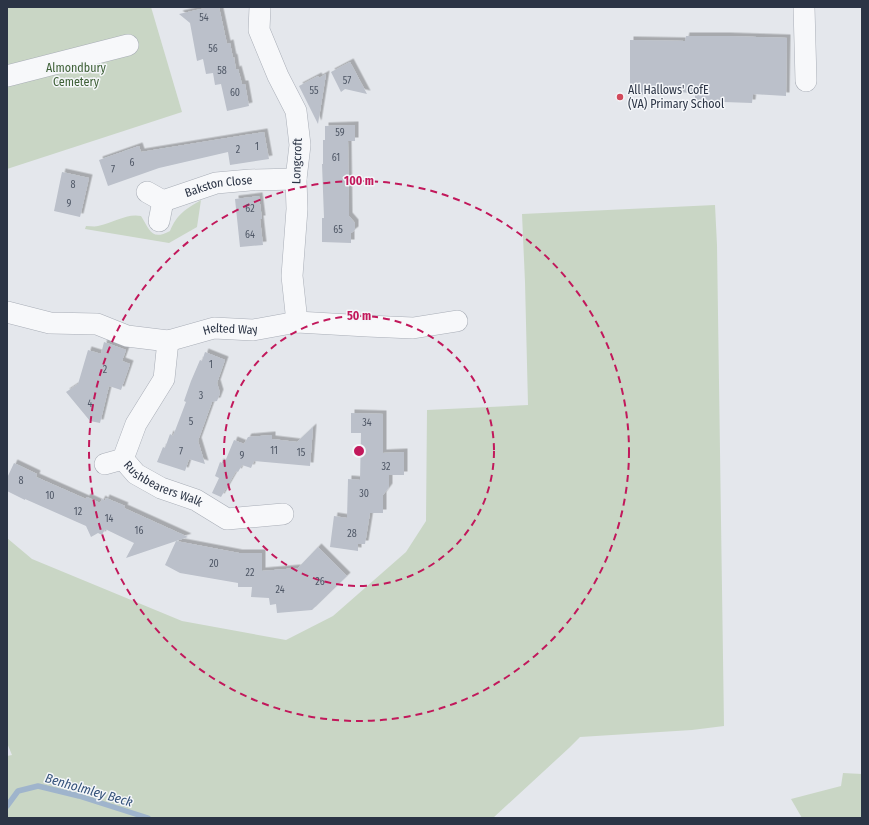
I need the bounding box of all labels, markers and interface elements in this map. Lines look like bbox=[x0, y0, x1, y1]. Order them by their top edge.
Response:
house number: 54 bbox=[199, 12, 209, 24]
house number: 56 bbox=[208, 43, 218, 55]
park label: Almondbury Cemetery bbox=[46, 61, 107, 89]
house number: 58 bbox=[217, 65, 227, 77]
house number: 57 bbox=[343, 75, 351, 87]
place label: All Hallows' CofE (VA) Primary School bbox=[628, 83, 724, 111]
house number: 55 bbox=[309, 85, 319, 97]
house number: 60 bbox=[230, 87, 240, 99]
marker: All Hallows' CofE (VA) Primary School bbox=[615, 92, 625, 102]
house number: 59 bbox=[335, 127, 345, 139]
street label: Longcroft bbox=[289, 138, 305, 184]
house number: 1 bbox=[255, 141, 259, 153]
house number: 2 bbox=[236, 144, 241, 156]
house number: 61 bbox=[332, 152, 340, 164]
house number: 6 bbox=[130, 157, 135, 169]
house number: 7 bbox=[111, 164, 115, 176]
street label: Bakston Close bbox=[183, 173, 253, 200]
text: 100 m bbox=[344, 174, 374, 188]
house number: 8 bbox=[71, 179, 76, 191]
house number: 9 bbox=[67, 198, 72, 210]
house number: 62 bbox=[245, 203, 255, 215]
house number: 65 bbox=[333, 224, 343, 236]
house number: 64 bbox=[245, 229, 255, 241]
text: 50 m bbox=[347, 309, 371, 323]
street label: Helted Way bbox=[201, 321, 259, 338]
house number: 1 bbox=[209, 359, 213, 371]
house number: 2 bbox=[103, 364, 108, 376]
house number: 3 bbox=[199, 390, 204, 402]
house number: 4 bbox=[88, 398, 93, 410]
house number: 5 bbox=[189, 416, 194, 428]
house number: 34 bbox=[362, 417, 372, 429]
centre of rings bbox=[352, 444, 366, 458]
house number: 11 bbox=[270, 445, 278, 457]
house number: 7 bbox=[179, 446, 183, 458]
house number: 15 bbox=[297, 447, 306, 459]
house number: 9 bbox=[240, 450, 245, 462]
street label: Rushbearers Walk bbox=[121, 458, 206, 510]
house number: 32 bbox=[382, 461, 391, 473]
house number: 8 bbox=[19, 475, 24, 487]
house number: 30 bbox=[359, 488, 369, 500]
house number: 10 bbox=[45, 490, 55, 502]
house number: 12 bbox=[74, 506, 83, 518]
house number: 14 bbox=[105, 513, 114, 525]
house number: 16 bbox=[135, 525, 143, 537]
house number: 28 bbox=[347, 528, 357, 540]
house number: 20 bbox=[209, 558, 219, 570]
house number: 22 bbox=[246, 567, 255, 579]
house number: 26 bbox=[315, 576, 325, 588]
house number: 24 bbox=[275, 584, 285, 596]
water label: Benholmley Beck bbox=[43, 770, 135, 810]

